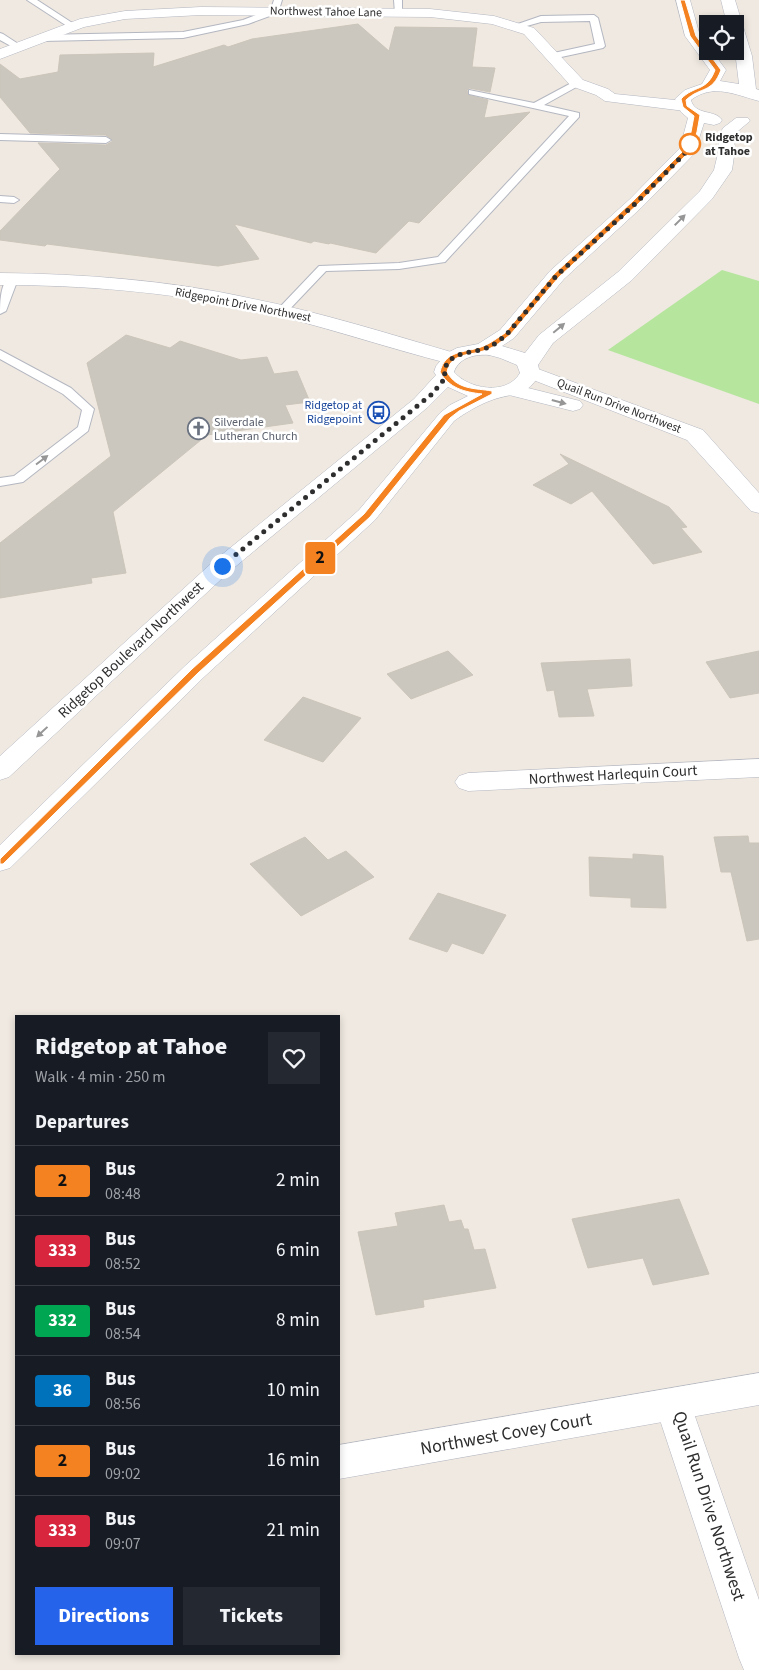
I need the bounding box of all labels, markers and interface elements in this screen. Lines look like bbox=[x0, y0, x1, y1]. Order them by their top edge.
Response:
street label: Northwest Tahoe Lane bbox=[270, 3, 382, 21]
map controls bbox=[699, 15, 744, 60]
button: locate bbox=[699, 15, 744, 60]
place label: Ridgetop at Tahoe bbox=[705, 129, 753, 160]
marker: Ridgetop at Tahoe bbox=[679, 133, 701, 155]
one-way arrow bbox=[674, 215, 686, 227]
street label: Ridgepoint Drive Northwest bbox=[174, 283, 312, 327]
one-way arrow bbox=[552, 323, 565, 334]
street label: Quail Run Drive Northwest bbox=[554, 374, 684, 438]
place label: Ridgetop at Ridgepoint bbox=[304, 397, 362, 428]
one-way arrow bbox=[552, 398, 567, 406]
bus stop icon: Ridgetop at Ridgepoint bbox=[366, 400, 390, 424]
place label: Silverdale Lutheran Church bbox=[214, 414, 298, 445]
church icon: Silverdale Lutheran Church bbox=[186, 417, 210, 441]
one-way arrow bbox=[35, 455, 49, 465]
line badge: 2 bbox=[304, 542, 336, 574]
text: 2 bbox=[315, 545, 325, 570]
your location bbox=[210, 554, 235, 579]
street label: Ridgetop Boulevard Northwest bbox=[54, 577, 208, 723]
one-way arrow bbox=[37, 726, 49, 738]
street label: Northwest Harlequin Court bbox=[528, 760, 698, 790]
text: Ridgetop at Tahoe bbox=[35, 1029, 227, 1064]
button: heart bbox=[268, 1032, 320, 1084]
text: Walk · 4 min · 250 m bbox=[35, 1066, 166, 1088]
text: Departures bbox=[35, 1109, 129, 1136]
text: Bus bbox=[105, 1156, 136, 1183]
text: 2 min bbox=[276, 1167, 320, 1194]
text: 2 bbox=[58, 1168, 67, 1193]
text: 08:48 bbox=[105, 1183, 141, 1205]
text: Bus bbox=[105, 1226, 136, 1253]
text: 6 min bbox=[276, 1237, 320, 1264]
text: 333 bbox=[48, 1238, 77, 1263]
text: 08:52 bbox=[105, 1253, 141, 1275]
text: Bus bbox=[105, 1296, 136, 1323]
text: 8 min bbox=[276, 1307, 320, 1334]
text: 332 bbox=[48, 1308, 77, 1333]
text: 08:54 bbox=[105, 1323, 141, 1345]
text: Bus bbox=[105, 1366, 136, 1393]
text: 10 min bbox=[266, 1377, 320, 1404]
text: 36 bbox=[53, 1378, 72, 1403]
text: 08:56 bbox=[105, 1393, 141, 1415]
street label: Northwest Covey Court bbox=[418, 1407, 594, 1461]
street label: Quail Run Drive Northwest bbox=[666, 1408, 752, 1604]
text: Bus bbox=[105, 1436, 136, 1463]
text: 16 min bbox=[266, 1447, 320, 1474]
text: 2 bbox=[58, 1448, 67, 1473]
text: 09:02 bbox=[105, 1463, 141, 1485]
text: Bus bbox=[105, 1506, 136, 1533]
text: 21 min bbox=[266, 1517, 320, 1544]
text: 333 bbox=[48, 1518, 77, 1543]
text: 09:07 bbox=[105, 1533, 141, 1555]
button: Directions bbox=[35, 1587, 173, 1645]
button: Tickets bbox=[183, 1587, 320, 1645]

